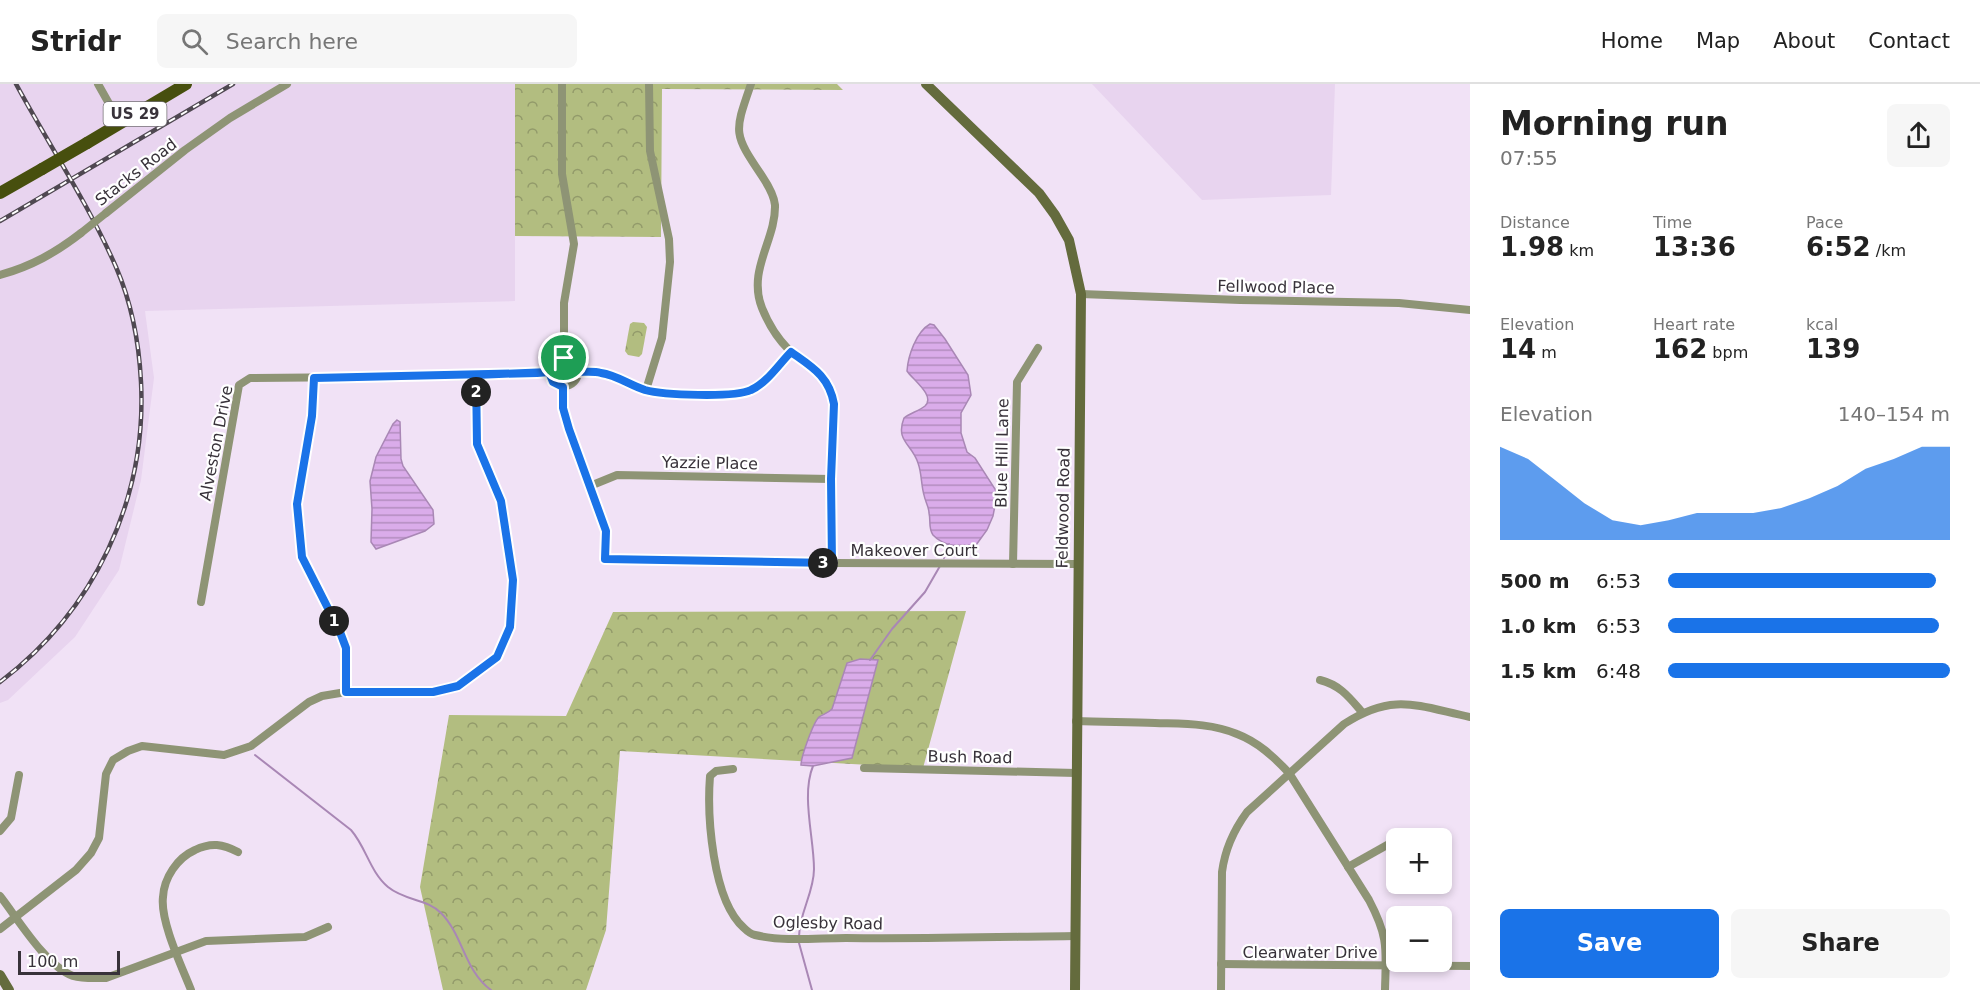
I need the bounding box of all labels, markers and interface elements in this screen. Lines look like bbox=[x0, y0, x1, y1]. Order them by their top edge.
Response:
search box bbox=[157, 14, 577, 68]
text: Stridr bbox=[30, 25, 121, 58]
icon: search bbox=[178, 25, 211, 58]
text: Search here bbox=[226, 29, 358, 54]
text: Home bbox=[1601, 29, 1663, 53]
text: Map bbox=[1696, 29, 1740, 53]
text: About bbox=[1773, 29, 1835, 53]
text: Contact bbox=[1868, 29, 1950, 53]
road number: US 29 bbox=[104, 102, 166, 126]
text: Morning run bbox=[1500, 104, 1728, 143]
button: share bbox=[1887, 104, 1950, 167]
street label: Stacks Road bbox=[92, 134, 180, 210]
text: 07:55 bbox=[1500, 146, 1558, 170]
text: Distance bbox=[1500, 213, 1570, 232]
text: Time bbox=[1653, 213, 1692, 232]
text: Pace bbox=[1806, 213, 1843, 232]
text: 1.98 bbox=[1500, 232, 1564, 262]
text: 13:36 bbox=[1653, 232, 1736, 262]
text: 6:52 bbox=[1806, 232, 1871, 262]
text: km bbox=[1564, 241, 1594, 260]
text: /km bbox=[1871, 241, 1906, 260]
street label: Fellwood Place bbox=[1217, 276, 1335, 298]
text: Elevation bbox=[1500, 315, 1574, 334]
text: Heart rate bbox=[1653, 315, 1735, 334]
text: kcal bbox=[1806, 315, 1838, 334]
pin bbox=[538, 332, 589, 383]
text: 14 bbox=[1500, 334, 1536, 364]
text: 162 bbox=[1653, 334, 1707, 364]
text: 139 bbox=[1806, 334, 1860, 364]
icon: arrive bbox=[547, 341, 580, 374]
text: m bbox=[1536, 343, 1557, 362]
text: bpm bbox=[1707, 343, 1748, 362]
pin: 2 bbox=[461, 377, 491, 407]
text: 2 bbox=[470, 382, 482, 401]
street label: Alveston Drive bbox=[196, 384, 236, 502]
street label: Blue Hill Lane bbox=[992, 398, 1012, 508]
text: Elevation bbox=[1500, 402, 1593, 426]
text: 140–154 m bbox=[1838, 402, 1950, 426]
street label: Feldwood Road bbox=[1052, 447, 1074, 569]
street label: Yazzie Place bbox=[661, 453, 758, 473]
street label: Makeover Court bbox=[851, 541, 977, 560]
pin: 3 bbox=[808, 548, 838, 578]
text: 3 bbox=[817, 553, 829, 572]
text: 500 m bbox=[1500, 569, 1570, 593]
text: 6:53 bbox=[1596, 569, 1641, 593]
pin: 1 bbox=[319, 606, 349, 636]
text: 1 bbox=[328, 611, 340, 630]
text: 1.0 km bbox=[1500, 614, 1577, 638]
text: 6:53 bbox=[1596, 614, 1641, 638]
text: 1.5 km bbox=[1500, 659, 1577, 683]
text: 6:48 bbox=[1596, 659, 1641, 683]
street label: Bush Road bbox=[927, 747, 1013, 767]
map controls bbox=[1386, 828, 1452, 972]
button: + bbox=[1386, 828, 1452, 894]
button: − bbox=[1386, 906, 1452, 972]
button: Save bbox=[1500, 909, 1719, 978]
button: Share bbox=[1731, 909, 1950, 978]
street label: Oglesby Road bbox=[773, 913, 883, 933]
street label: Clearwater Drive bbox=[1242, 943, 1378, 962]
scale bar bbox=[18, 948, 120, 976]
text: 100 m bbox=[27, 952, 78, 971]

